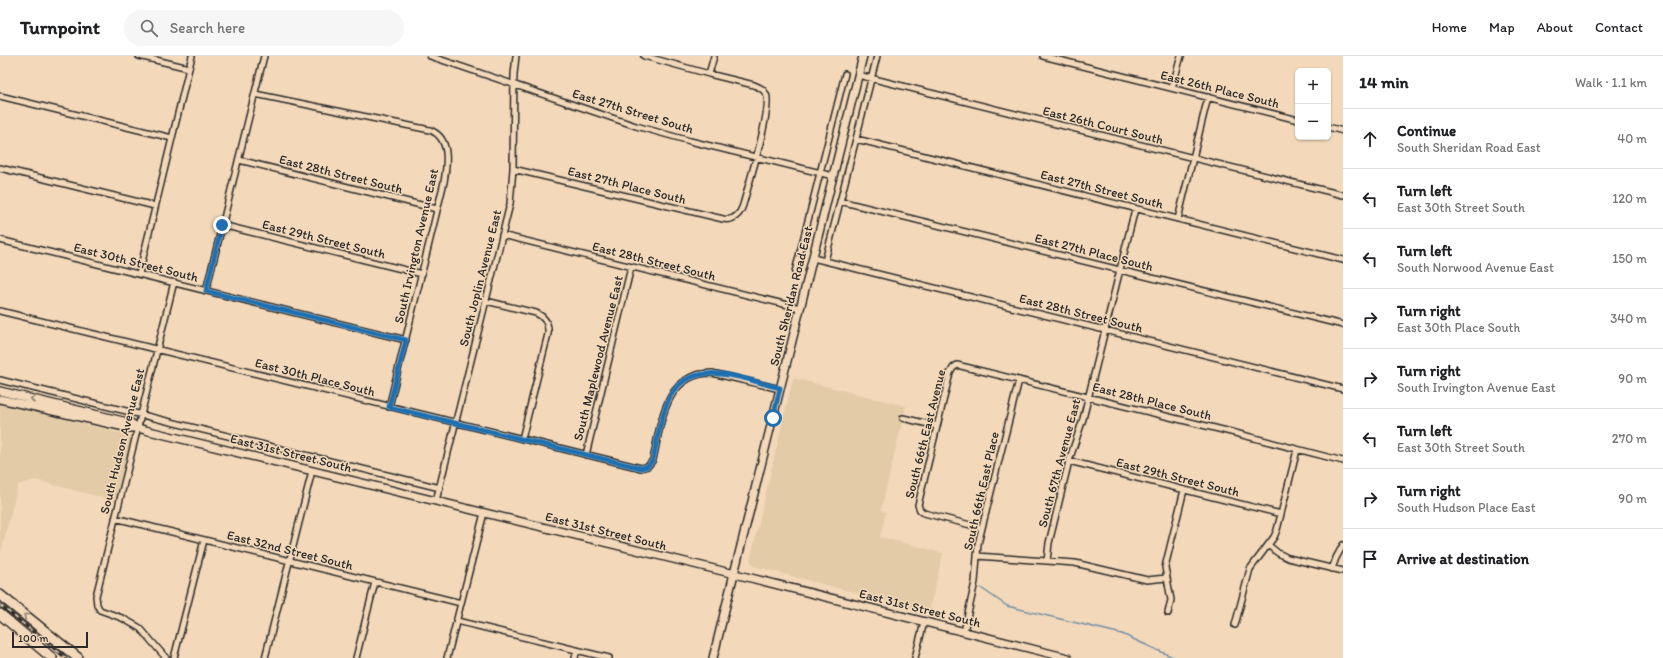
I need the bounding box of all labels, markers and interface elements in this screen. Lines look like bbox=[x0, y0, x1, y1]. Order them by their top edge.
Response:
search box bbox=[124, 10, 404, 46]
text: Turnpoint bbox=[20, 16, 100, 39]
icon: search bbox=[138, 17, 160, 39]
text: Search here bbox=[170, 19, 245, 37]
text: Home bbox=[1432, 19, 1467, 36]
text: Map bbox=[1489, 19, 1515, 36]
text: About bbox=[1537, 19, 1573, 36]
text: Contact bbox=[1595, 19, 1643, 36]
street label: East 26th Place South bbox=[1159, 67, 1281, 111]
map controls bbox=[1295, 68, 1331, 140]
button: + bbox=[1295, 68, 1331, 104]
text: 14 min bbox=[1359, 72, 1409, 92]
text: Walk · 1.1 km bbox=[1575, 75, 1647, 90]
street label: East 27th Street South bbox=[571, 85, 696, 137]
street label: East 26th Court South bbox=[1041, 103, 1165, 147]
button: − bbox=[1295, 104, 1331, 140]
text: Continue bbox=[1397, 122, 1456, 140]
icon: ahead bbox=[1359, 128, 1381, 150]
text: 40 m bbox=[1617, 131, 1647, 146]
text: South Sheridan Road East bbox=[1397, 140, 1541, 155]
street label: East 28th Street South bbox=[278, 151, 404, 197]
street label: East 27th Place South bbox=[566, 163, 688, 207]
street label: East 27th Street South bbox=[1039, 166, 1165, 212]
street label: South Irvington Avenue East bbox=[391, 167, 441, 325]
text: Turn left bbox=[1397, 182, 1452, 200]
icon: left bbox=[1359, 188, 1381, 210]
text: 120 m bbox=[1612, 191, 1647, 206]
text: East 30th Street South bbox=[1397, 200, 1525, 215]
street label: South Joplin Avenue East bbox=[456, 208, 504, 348]
route end bbox=[213, 216, 231, 234]
street label: East 29th Street South bbox=[261, 216, 387, 262]
street label: South Sheridan Road East bbox=[766, 224, 816, 368]
street label: East 27th Place South bbox=[1033, 230, 1155, 274]
street label: East 28th Street South bbox=[591, 238, 717, 284]
street label: East 30th Street South bbox=[72, 239, 200, 285]
text: Turn left bbox=[1397, 242, 1452, 260]
icon: left bbox=[1359, 248, 1381, 270]
text: 150 m bbox=[1612, 251, 1647, 266]
text: South Norwood Avenue East bbox=[1397, 260, 1554, 275]
street label: South Maplewood Avenue East bbox=[570, 274, 626, 442]
street label: East 28th Street South bbox=[1018, 290, 1144, 336]
text: Turn right bbox=[1397, 302, 1461, 320]
icon: right bbox=[1359, 308, 1381, 330]
text: 340 m bbox=[1610, 311, 1647, 326]
text: East 30th Place South bbox=[1397, 320, 1520, 335]
street label: East 30th Place South bbox=[253, 355, 377, 399]
text: Turn right bbox=[1397, 362, 1461, 380]
street label: South Hudson Avenue East bbox=[97, 367, 147, 515]
street label: South 66th East Avenue bbox=[902, 368, 948, 500]
icon: right bbox=[1359, 368, 1381, 390]
text: 90 m bbox=[1618, 371, 1647, 386]
street label: East 28th Place South bbox=[1091, 379, 1213, 423]
text: South Irvington Avenue East bbox=[1397, 380, 1556, 395]
one-way arrow bbox=[30, 395, 36, 403]
street label: South 67th Avenue East bbox=[1035, 397, 1083, 529]
route start bbox=[764, 409, 782, 427]
text: Turn left bbox=[1397, 422, 1452, 440]
icon: left bbox=[1359, 428, 1381, 450]
street label: South 66th East Place bbox=[960, 430, 1002, 552]
street label: East 31st Street South bbox=[229, 431, 353, 475]
text: 270 m bbox=[1612, 431, 1647, 446]
text: East 30th Street South bbox=[1397, 440, 1525, 455]
street label: East 29th Street South bbox=[1115, 454, 1241, 500]
text: Turn right bbox=[1397, 482, 1461, 500]
icon: right bbox=[1359, 488, 1381, 510]
text: 90 m bbox=[1618, 491, 1647, 506]
text: South Hudson Place East bbox=[1397, 500, 1536, 515]
street label: East 31st Street South bbox=[544, 509, 668, 553]
street label: East 32nd Street South bbox=[225, 527, 355, 573]
icon: arrive bbox=[1359, 548, 1381, 570]
text: Arrive at destination bbox=[1397, 550, 1529, 568]
street label: East 31st Street South bbox=[858, 586, 982, 630]
one-way arrow bbox=[23, 613, 30, 620]
scale bar bbox=[12, 630, 88, 649]
text: 100 m bbox=[18, 632, 48, 645]

